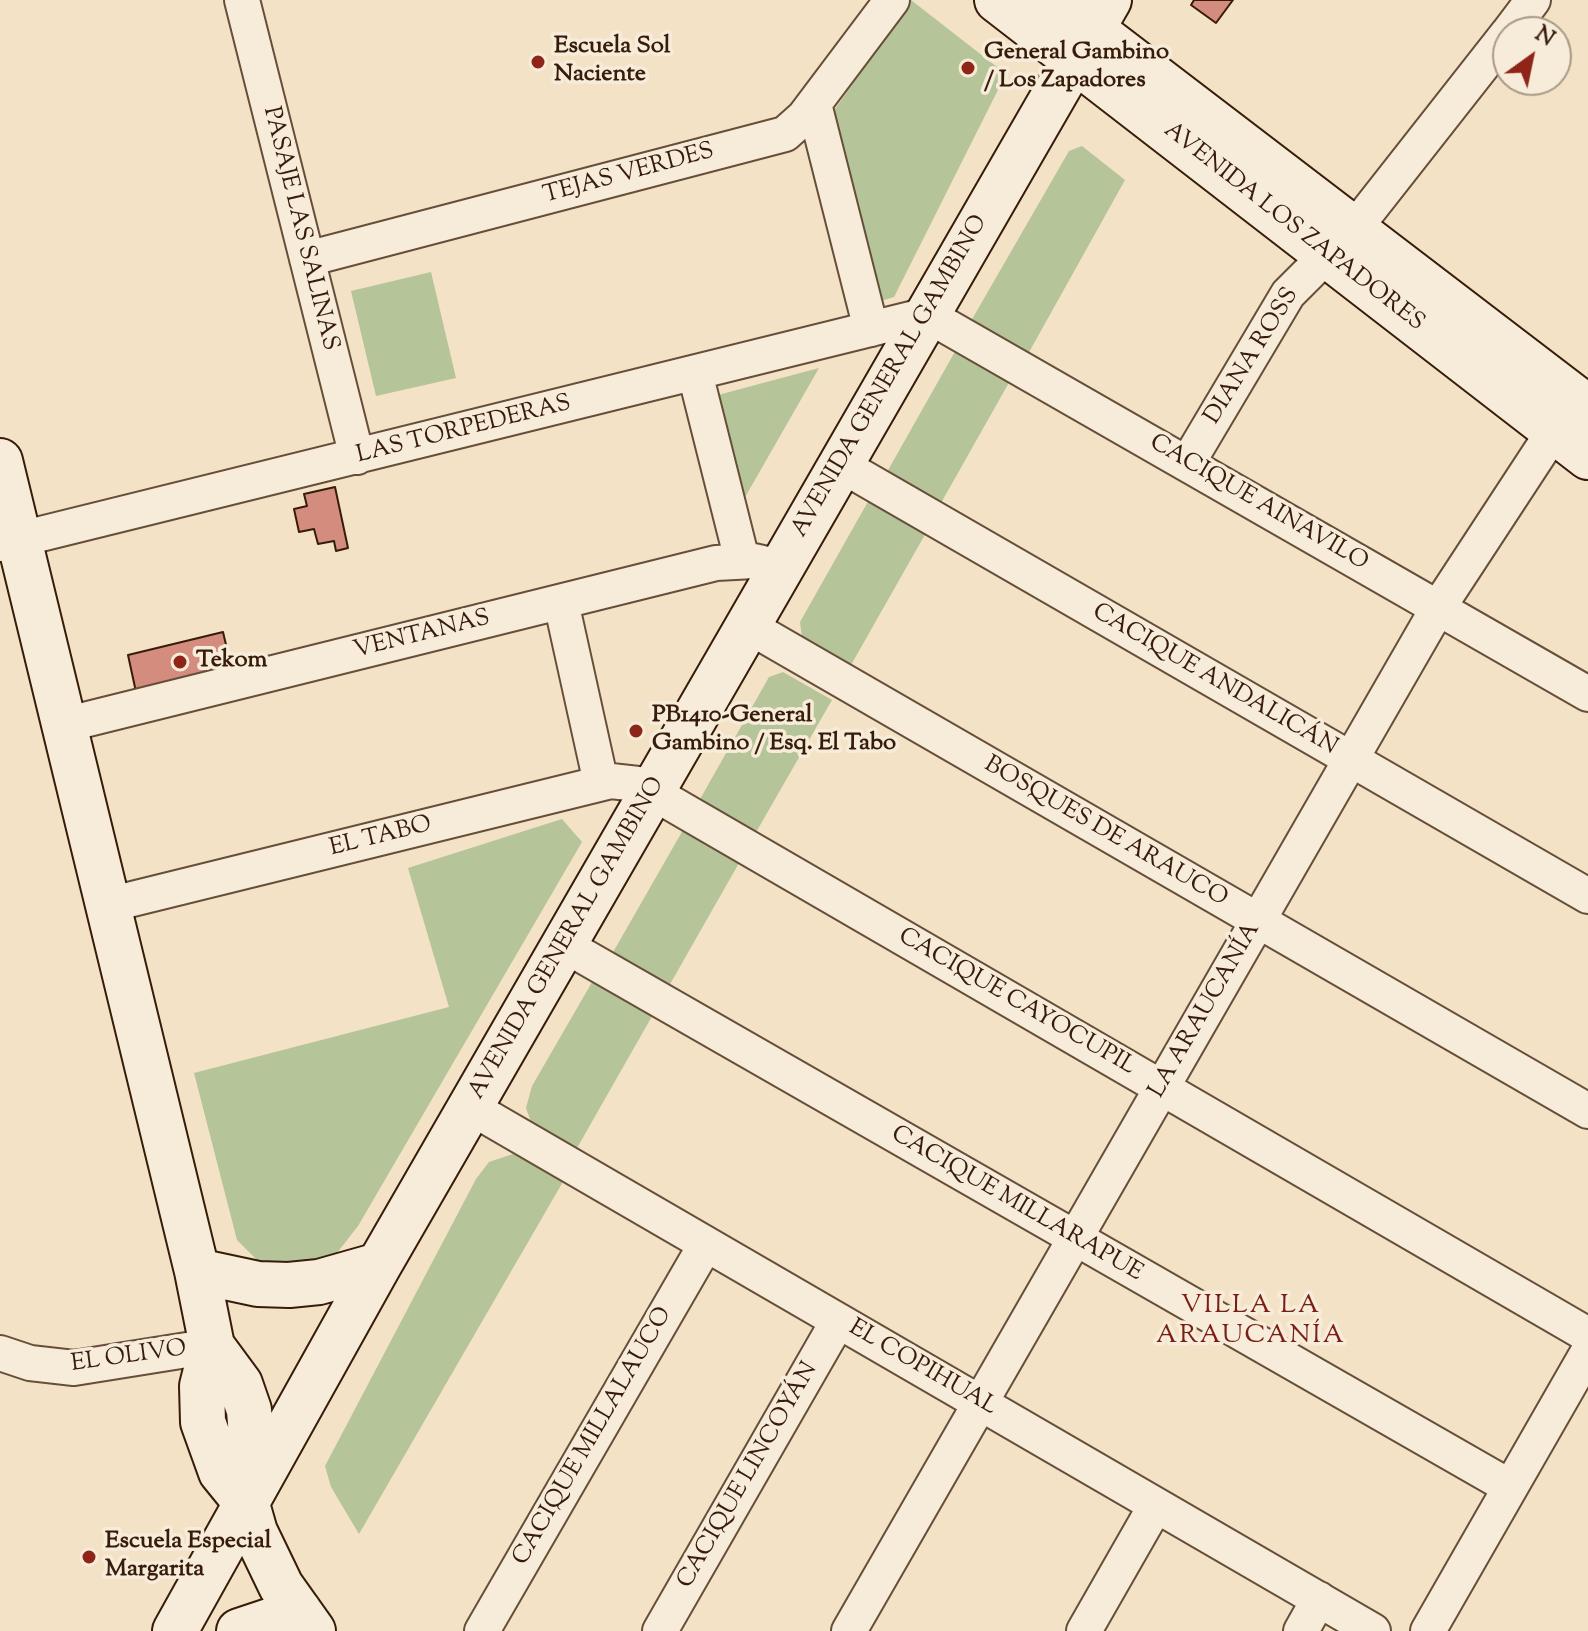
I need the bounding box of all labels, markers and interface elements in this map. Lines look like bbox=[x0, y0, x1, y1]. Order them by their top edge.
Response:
north arrow bbox=[1492, 16, 1572, 96]
text: N bbox=[1528, 19, 1560, 56]
place label: Escuela Sol Naciente bbox=[554, 34, 671, 90]
place label: General Gambino / Los Zapadores bbox=[984, 40, 1169, 96]
marker: Escuela Sol Naciente bbox=[529, 53, 547, 71]
marker: General Gambino / Los Zapadores bbox=[959, 59, 977, 77]
street label: PASAJE LAS SALINAS bbox=[255, 104, 343, 354]
street label: AVENIDA LOS ZAPADORES bbox=[1157, 117, 1429, 339]
street label: TEJAS VERDES bbox=[540, 138, 718, 212]
street label: AVENIDA GENERAL GAMBINO bbox=[787, 211, 995, 543]
street label: DIANA ROSS bbox=[1200, 283, 1306, 431]
street label: LAS TORPEDERAS bbox=[354, 390, 574, 472]
street label: CACIQUE AINAVILO bbox=[1144, 430, 1372, 578]
street label: CACIQUE ANDALICÁN bbox=[1086, 599, 1342, 763]
street label: VENTANAS bbox=[351, 605, 493, 667]
place label: Tekom bbox=[196, 648, 267, 676]
marker: Tekom bbox=[171, 653, 189, 671]
place label: PB1410-General Gambino / Esq. El Tabo bbox=[652, 703, 896, 759]
marker: PB1410-General Gambino / Esq. El Tabo bbox=[627, 722, 645, 740]
street label: BOSQUES DE ARAUCO bbox=[978, 751, 1232, 915]
street label: AVENIDA GENERAL GAMBINO bbox=[464, 773, 672, 1105]
street label: EL TABO bbox=[327, 811, 435, 865]
street label: LA ARAUCANÍA bbox=[1144, 918, 1268, 1104]
street label: CACIQUE CAYOCUPIL bbox=[892, 923, 1140, 1083]
street label: CACIQUE MILLARAPUE bbox=[885, 1121, 1147, 1289]
district label: VILLA LA ARAUCANÍA bbox=[1156, 1292, 1346, 1354]
street label: CACIQUE MILLALAUCO bbox=[508, 1303, 680, 1571]
street label: EL COPIHUAL bbox=[843, 1315, 1001, 1423]
street label: EL OLIVO bbox=[69, 1336, 189, 1380]
street label: CACIQUE LINCOYÁN bbox=[672, 1358, 826, 1594]
place label: Escuela Especial Margarita bbox=[105, 1529, 271, 1585]
marker: Escuela Especial Margarita bbox=[80, 1548, 98, 1566]

